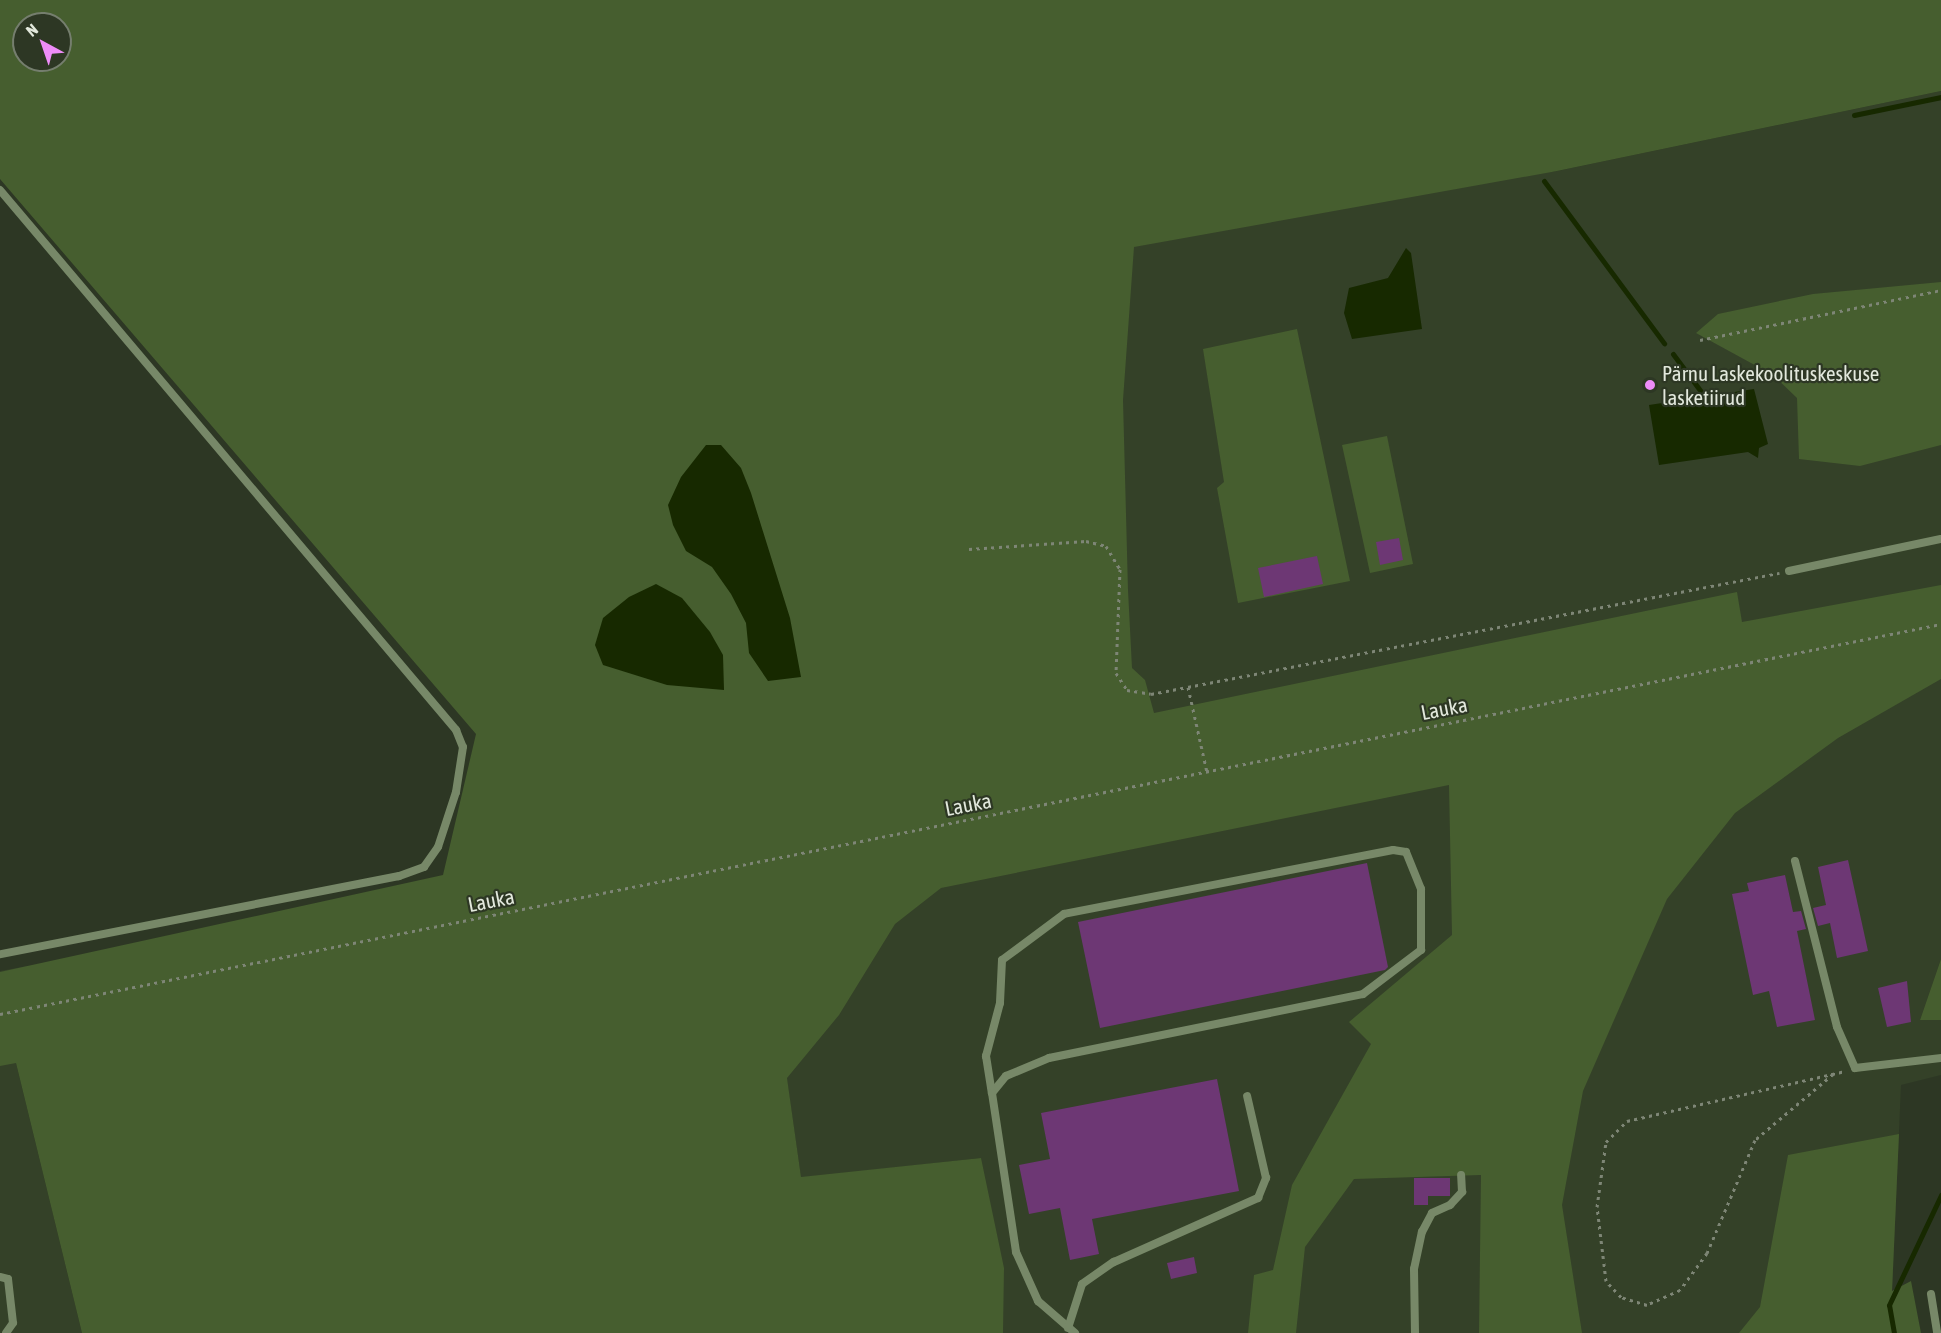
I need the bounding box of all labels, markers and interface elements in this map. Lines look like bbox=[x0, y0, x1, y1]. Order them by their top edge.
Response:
north arrow bbox=[12, 12, 72, 72]
text: N bbox=[22, 20, 41, 40]
place label: Pärnu Laskekoolituskeskuse lasketiirud bbox=[1662, 360, 1879, 410]
marker: Pärnu Laskekoolituskeskuse lasketiirud bbox=[1643, 378, 1657, 392]
street label: Lauka bbox=[1419, 691, 1469, 725]
street label: Lauka bbox=[943, 787, 993, 821]
street label: Lauka bbox=[466, 883, 516, 917]

